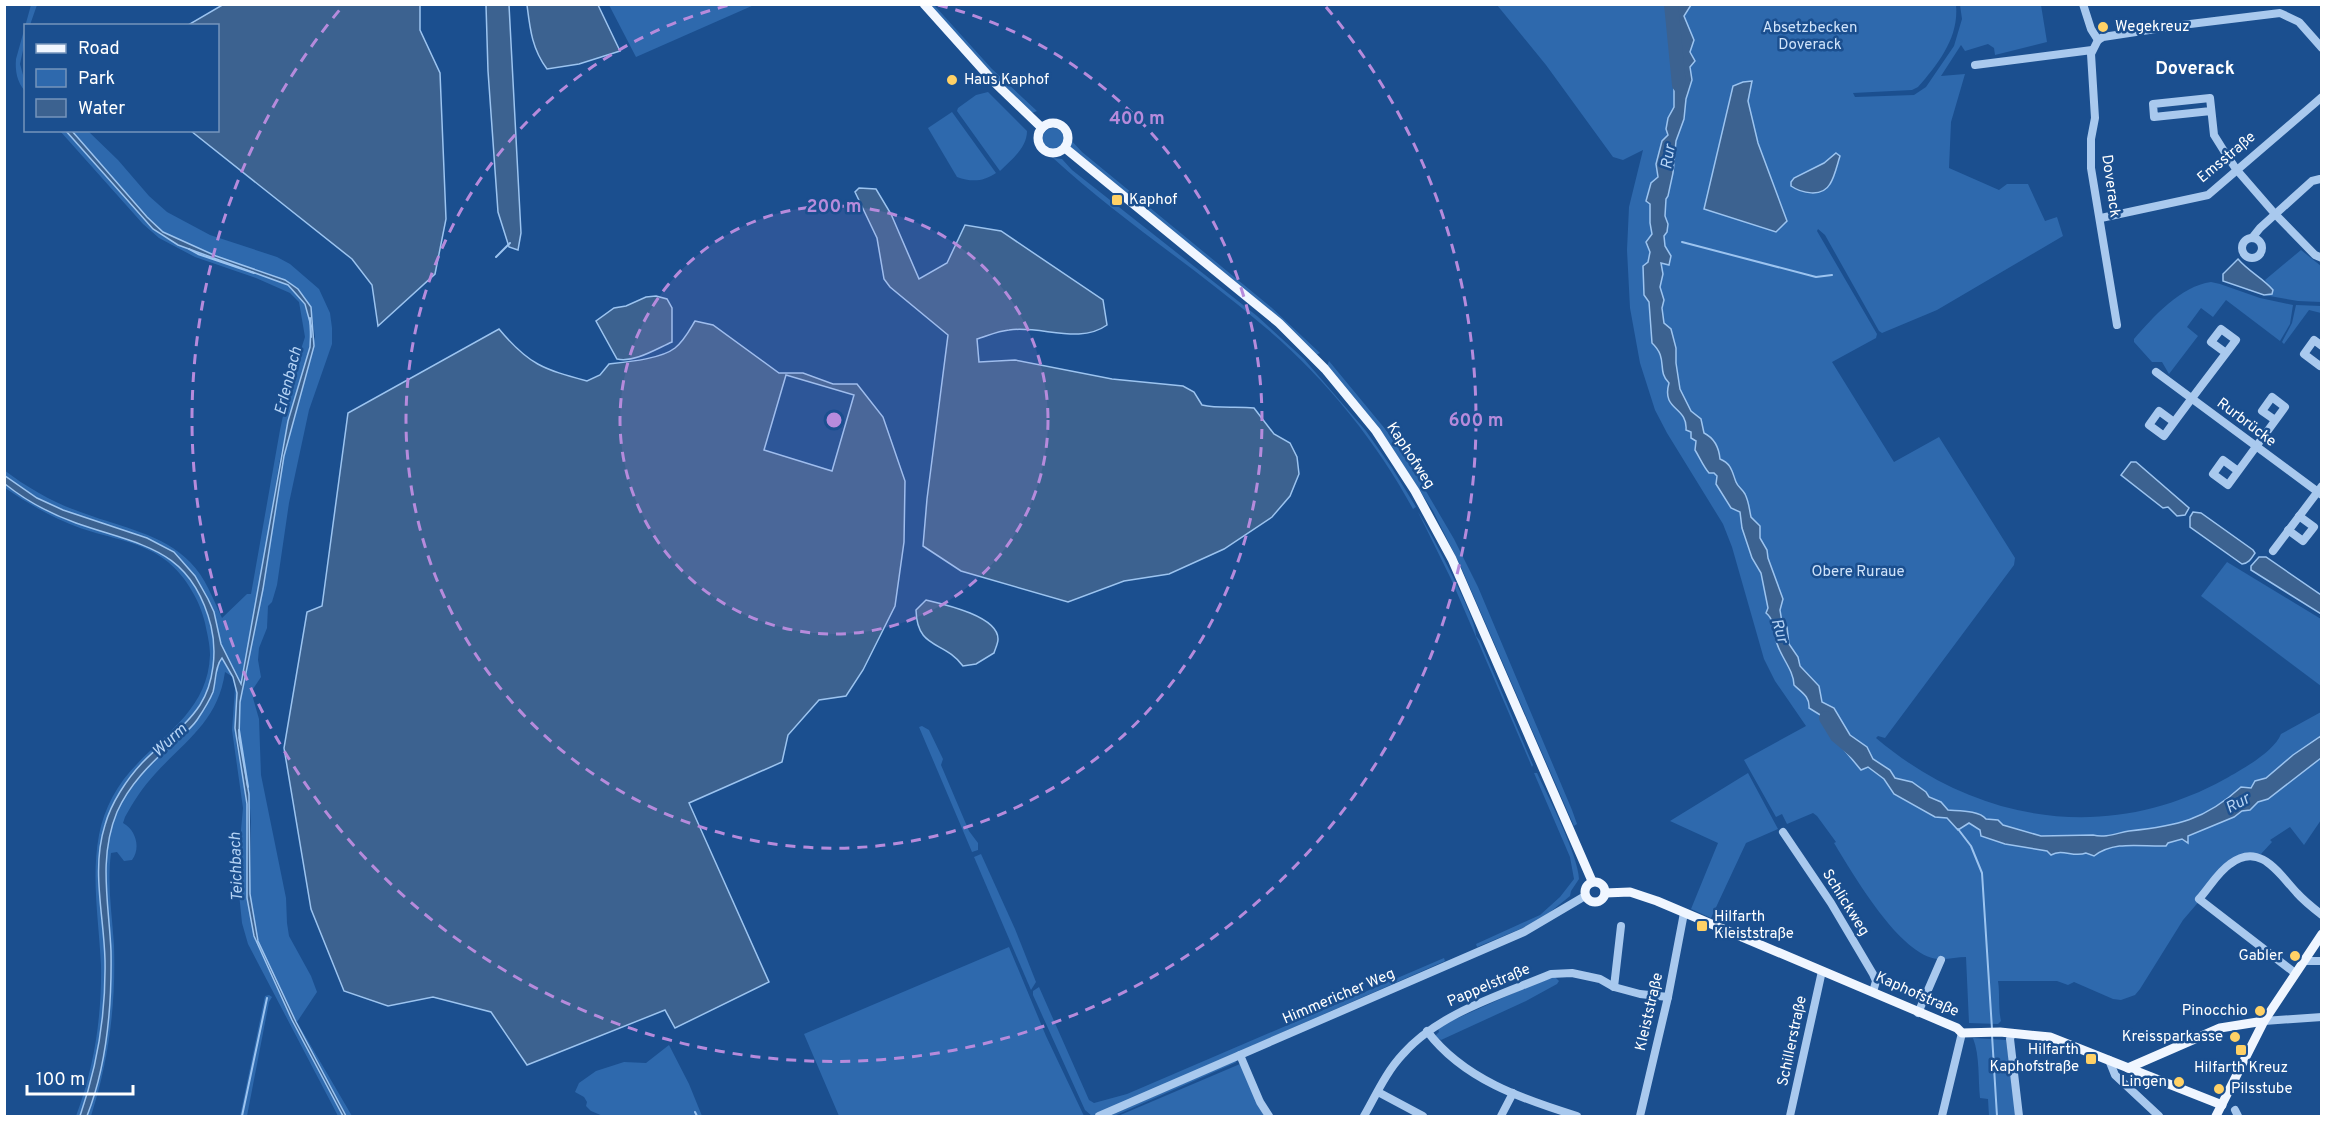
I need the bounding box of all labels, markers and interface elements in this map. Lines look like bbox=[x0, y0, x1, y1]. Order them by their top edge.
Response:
place label: Wegekreuz bbox=[2115, 18, 2190, 37]
park label: Absetzbecken Doverack bbox=[1762, 19, 1858, 55]
marker: Wegekreuz bbox=[2096, 20, 2110, 34]
legend bbox=[24, 24, 219, 132]
text: Road bbox=[78, 38, 120, 61]
district label: Doverack bbox=[2155, 58, 2235, 81]
text: Park bbox=[78, 68, 115, 91]
place label: Haus Kaphof bbox=[964, 71, 1049, 90]
marker: Haus Kaphof bbox=[945, 73, 959, 87]
text: Water bbox=[78, 98, 125, 121]
text: 400 m bbox=[1109, 108, 1165, 131]
street label: Emsstraße bbox=[2194, 128, 2260, 188]
water label: Rur bbox=[1657, 141, 1681, 171]
street label: Doverack bbox=[2096, 153, 2124, 219]
place label: Kaphof bbox=[1129, 191, 1177, 210]
marker: Kaphof bbox=[1110, 193, 1124, 207]
text: 200 m bbox=[806, 196, 862, 219]
water label: Erlenbach bbox=[271, 345, 307, 417]
street label: Rurbrücke bbox=[2212, 394, 2280, 452]
centre of rings bbox=[824, 410, 844, 430]
text: 600 m bbox=[1448, 410, 1504, 433]
street label: Kaphofweg bbox=[1381, 419, 1439, 493]
park label: Obere Ruraue bbox=[1811, 563, 1905, 582]
water label: Rur bbox=[1766, 616, 1793, 648]
water label: Wurm bbox=[148, 720, 192, 762]
water label: Rur bbox=[2222, 788, 2255, 819]
water label: Teichbach bbox=[226, 832, 248, 902]
street label: Schlickweg bbox=[1817, 866, 1873, 940]
place label: Hilfarth Kleiststraße bbox=[1714, 908, 1794, 944]
marker: Hilfarth Kleiststraße bbox=[1695, 919, 1709, 933]
place label: Gabler bbox=[2238, 947, 2283, 966]
marker: Gabler bbox=[2288, 949, 2302, 963]
street label: Pappelstraße bbox=[1445, 960, 1533, 1012]
street label: Himmericher Weg bbox=[1280, 965, 1398, 1029]
street label: Kaphofstraße bbox=[1872, 968, 1962, 1022]
street label: Kleiststraße bbox=[1632, 971, 1668, 1053]
street label: Schillerstraße bbox=[1774, 994, 1812, 1088]
place label: Pinocchio bbox=[2182, 1002, 2248, 1021]
marker: Pinocchio bbox=[2253, 1004, 2267, 1018]
place label: Kreissparkasse bbox=[2122, 1028, 2223, 1047]
marker: Kreissparkasse bbox=[2228, 1030, 2242, 1044]
place label: Hilfarth Kaphofstraße bbox=[1990, 1041, 2079, 1077]
marker: Hilfarth Kreuz bbox=[2234, 1043, 2248, 1057]
marker: Hilfarth Kaphofstraße bbox=[2084, 1052, 2098, 1066]
scale bar bbox=[27, 1058, 134, 1096]
place label: Hilfarth Kreuz bbox=[2194, 1059, 2288, 1078]
text: 100 m bbox=[36, 1069, 85, 1092]
place label: Lingen bbox=[2121, 1073, 2167, 1092]
marker: Lingen bbox=[2172, 1075, 2186, 1089]
place label: Pilsstube bbox=[2231, 1080, 2293, 1099]
marker: Pilsstube bbox=[2212, 1082, 2226, 1096]

